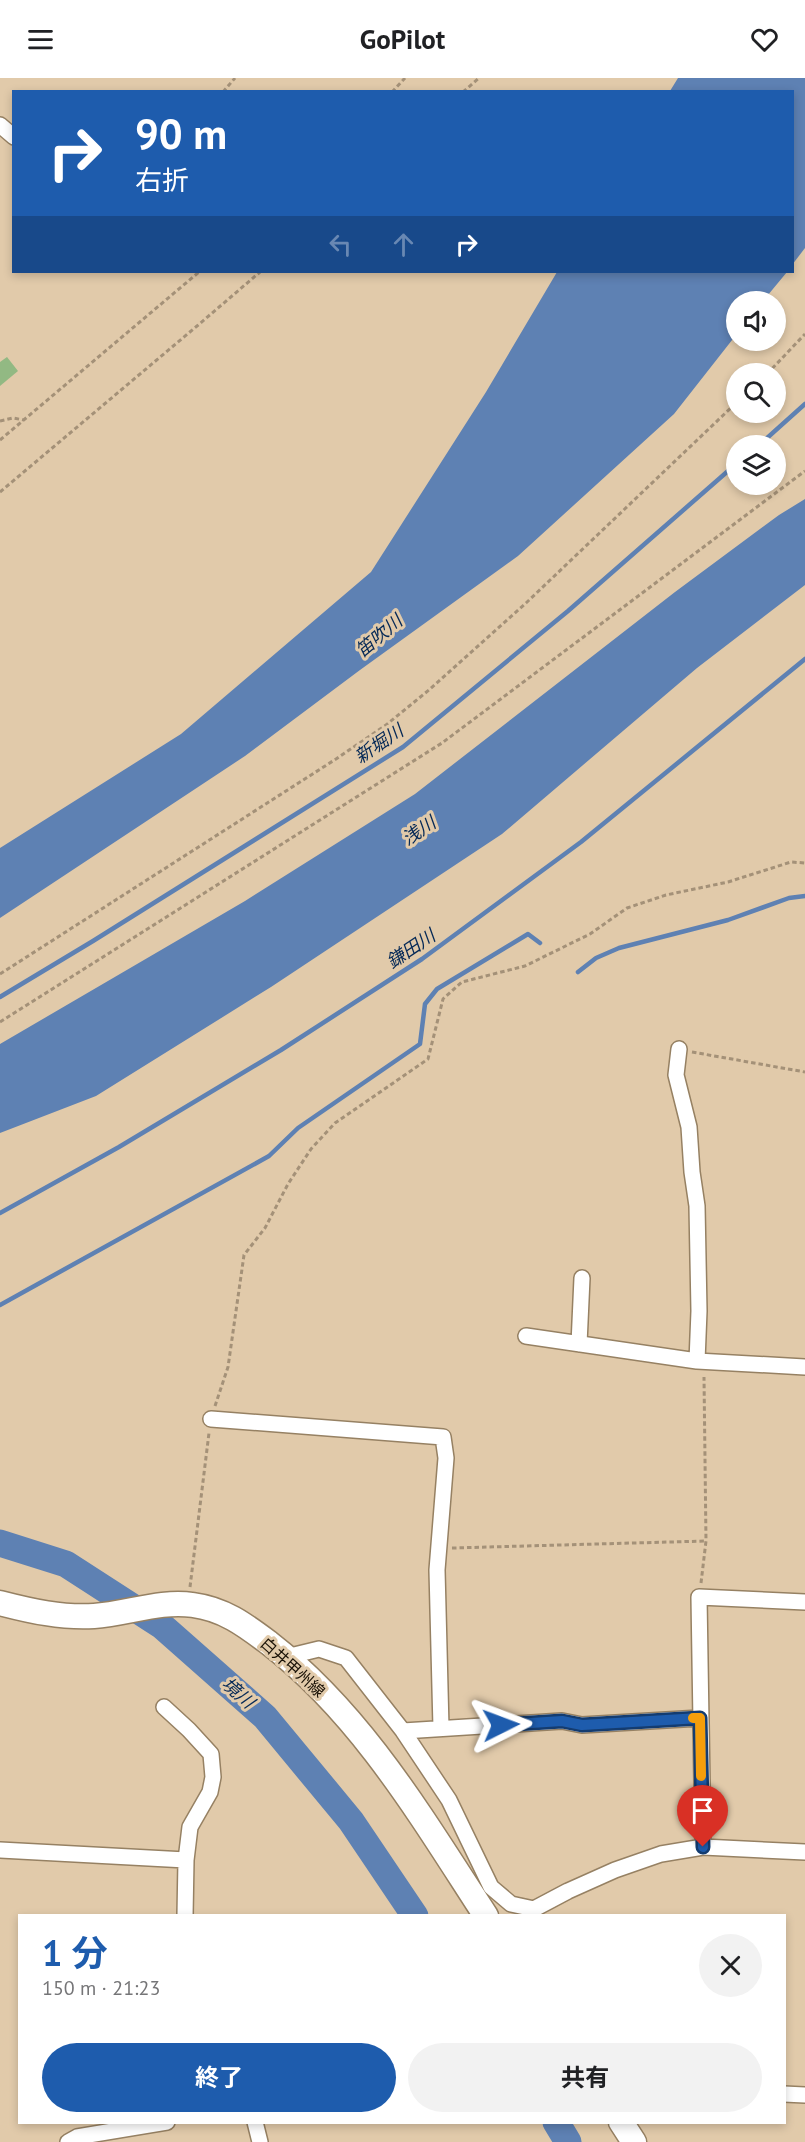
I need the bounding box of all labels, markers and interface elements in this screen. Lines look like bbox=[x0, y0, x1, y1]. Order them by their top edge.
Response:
text: GoPilot bbox=[360, 22, 445, 56]
icon: menu bbox=[24, 23, 57, 56]
icon: heart bbox=[748, 23, 781, 56]
text: 90 m bbox=[135, 106, 227, 161]
icon: right bbox=[36, 114, 114, 192]
text: 右折 bbox=[135, 163, 189, 197]
icon: left bbox=[324, 228, 357, 261]
icon: ahead bbox=[387, 228, 420, 261]
icon: right bbox=[450, 228, 483, 261]
map controls bbox=[726, 291, 786, 495]
button: sound bbox=[726, 291, 786, 351]
button: search bbox=[726, 363, 786, 423]
button: layers bbox=[726, 435, 786, 495]
water label: 笛吹川 bbox=[351, 608, 408, 662]
water label: 新堀川 bbox=[350, 718, 409, 768]
water label: 浅川 bbox=[397, 810, 442, 850]
water label: 鎌田川 bbox=[382, 923, 441, 973]
street label: 白井甲州線 bbox=[257, 1633, 329, 1701]
water label: 境川 bbox=[217, 1672, 261, 1714]
position arrow bbox=[469, 1693, 533, 1757]
pin bbox=[677, 1785, 728, 1847]
icon: arrive bbox=[686, 1794, 719, 1827]
text: 1 分 bbox=[42, 1929, 108, 1976]
button: close bbox=[699, 1934, 762, 1997]
text: 150 m · 21:23 bbox=[42, 1975, 160, 2001]
button: 終了 bbox=[42, 2043, 396, 2112]
button: 共有 bbox=[408, 2043, 762, 2112]

